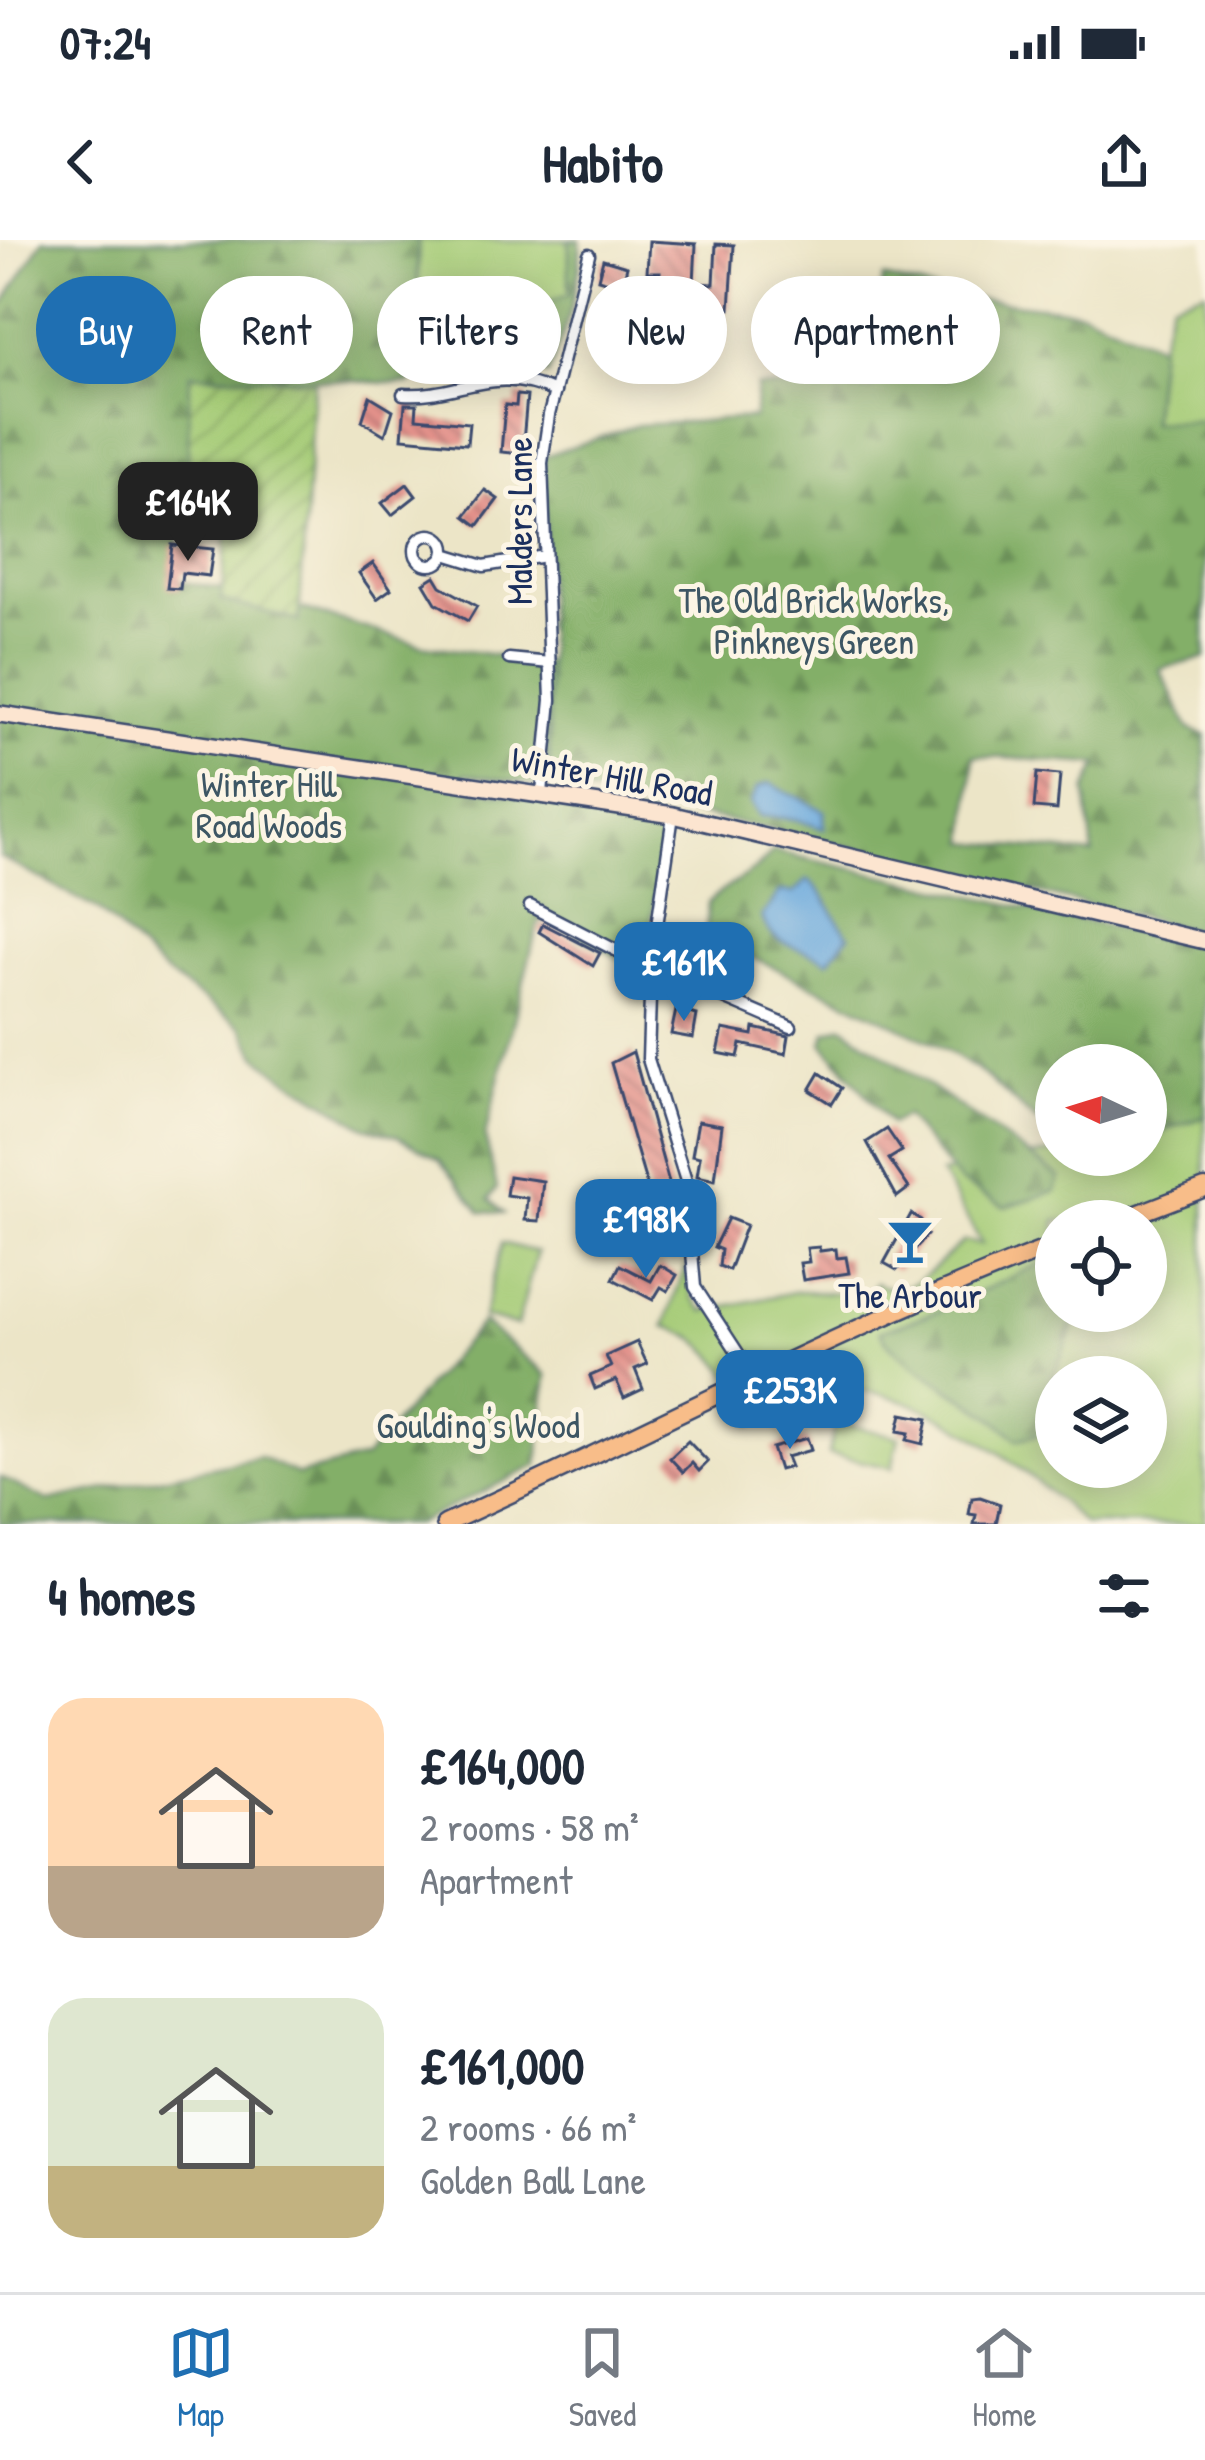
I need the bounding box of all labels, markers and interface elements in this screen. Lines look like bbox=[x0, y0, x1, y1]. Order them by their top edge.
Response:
text: 07:24 bbox=[60, 12, 151, 73]
text: Habito bbox=[542, 126, 663, 199]
icon: back bbox=[48, 129, 114, 195]
icon: share bbox=[1091, 129, 1157, 195]
chip: Buy bbox=[36, 276, 176, 384]
chip: Rent bbox=[200, 276, 353, 384]
chip: Filters bbox=[377, 276, 561, 384]
chip: New bbox=[585, 276, 727, 384]
chip: Apartment bbox=[751, 276, 1000, 384]
street label: Malders Lane bbox=[494, 437, 543, 605]
pin: £164K bbox=[104, 462, 272, 564]
text: £164K bbox=[145, 474, 231, 527]
park label: The Old Brick Works, Pinkneys Green bbox=[679, 575, 949, 665]
street label: Winter Hill Road bbox=[508, 733, 716, 817]
park label: Winter Hill Road Woods bbox=[196, 759, 342, 849]
pin: £161K bbox=[600, 922, 768, 1024]
text: £161K bbox=[641, 934, 727, 987]
north arrow bbox=[1035, 1044, 1167, 1176]
map controls bbox=[1035, 1044, 1167, 1488]
pin: £198K bbox=[562, 1179, 730, 1281]
text: £198K bbox=[602, 1191, 690, 1244]
button: locate bbox=[1035, 1200, 1167, 1332]
bar icon: The Arbour bbox=[885, 1216, 935, 1266]
place label: The Arbour bbox=[838, 1270, 982, 1319]
pin: £253K bbox=[706, 1350, 874, 1452]
button: layers bbox=[1035, 1356, 1167, 1488]
text: £253K bbox=[743, 1362, 837, 1415]
park label: Goulding's Wood bbox=[376, 1400, 580, 1449]
text: 4 homes bbox=[48, 1562, 195, 1631]
icon: filters bbox=[1091, 1563, 1157, 1629]
text: £164,000 bbox=[420, 1731, 585, 1800]
icon: home bbox=[144, 1746, 288, 1890]
text: 2 rooms · 58 m² bbox=[420, 1800, 639, 1853]
text: Apartment bbox=[420, 1853, 573, 1906]
text: £161,000 bbox=[420, 2031, 584, 2100]
icon: home bbox=[144, 2046, 288, 2190]
text: 2 rooms · 66 m² bbox=[420, 2100, 637, 2153]
text: Golden Ball Lane bbox=[420, 2153, 646, 2206]
tab: Map bbox=[168, 2320, 234, 2436]
tab: Saved bbox=[569, 2320, 636, 2436]
tab: Home bbox=[971, 2320, 1037, 2436]

